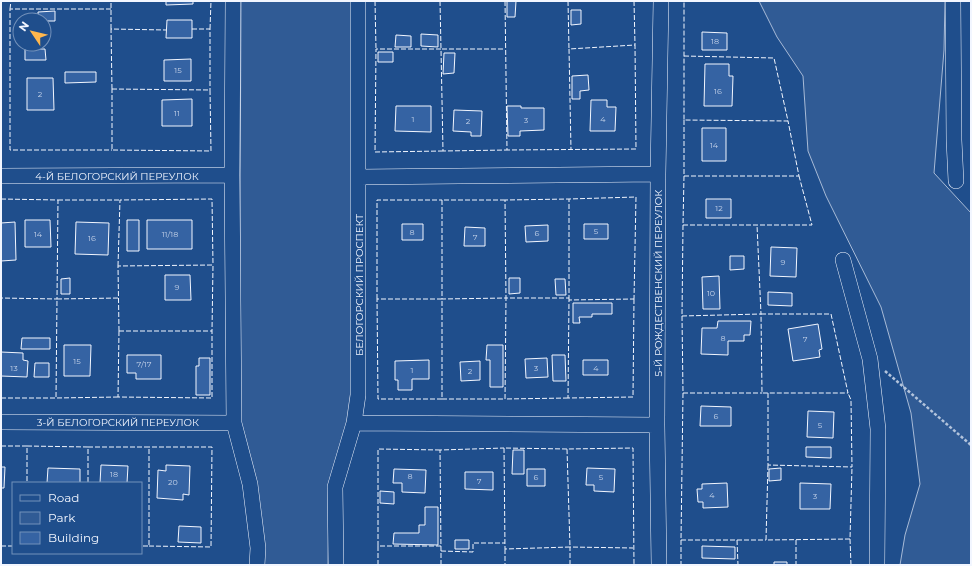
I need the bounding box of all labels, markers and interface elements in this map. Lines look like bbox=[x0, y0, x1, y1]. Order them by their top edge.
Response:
north arrow bbox=[12, 12, 52, 52]
text: N bbox=[16, 19, 32, 34]
house number: 18 bbox=[711, 36, 719, 46]
house number: 15 bbox=[174, 65, 182, 75]
house number: 16 bbox=[714, 86, 722, 96]
house number: 2 bbox=[38, 89, 43, 99]
house number: 11 bbox=[174, 108, 180, 118]
house number: 1 bbox=[412, 114, 414, 124]
house number: 4 bbox=[600, 114, 606, 124]
house number: 3 bbox=[524, 115, 529, 125]
house number: 2 bbox=[466, 116, 471, 126]
house number: 14 bbox=[710, 140, 719, 150]
street label: 4-Й БЕЛОГОРСКИЙ ПЕРЕУЛОК bbox=[35, 170, 199, 183]
street label: 5-Й РОЖДЕСТВЕНСКИЙ ПЕРЕУЛОК bbox=[652, 190, 665, 376]
house number: 12 bbox=[715, 203, 723, 213]
street label: БЕЛОГОРСКИЙ ПРОСПЕКТ bbox=[353, 214, 366, 356]
house number: 5 bbox=[594, 226, 599, 236]
house number: 8 bbox=[409, 227, 415, 237]
house number: 6 bbox=[535, 228, 540, 238]
house number: 14 bbox=[34, 229, 43, 239]
house number: 11/18 bbox=[162, 229, 178, 239]
house number: 7 bbox=[473, 232, 478, 242]
house number: 16 bbox=[88, 233, 96, 243]
house number: 9 bbox=[781, 257, 786, 267]
house number: 9 bbox=[175, 282, 180, 292]
house number: 10 bbox=[707, 288, 715, 298]
house number: 8 bbox=[720, 333, 726, 343]
house number: 7 bbox=[803, 334, 808, 344]
house number: 15 bbox=[73, 356, 81, 366]
house number: 7/17 bbox=[137, 359, 152, 369]
house number: 13 bbox=[10, 363, 18, 373]
house number: 3 bbox=[534, 363, 539, 373]
house number: 4 bbox=[593, 363, 599, 373]
house number: 1 bbox=[411, 365, 413, 375]
house number: 2 bbox=[468, 366, 473, 376]
house number: 6 bbox=[714, 411, 719, 421]
street label: 3-Й БЕЛОГОРСКИЙ ПЕРЕУЛОК bbox=[37, 416, 199, 429]
house number: 5 bbox=[818, 420, 823, 430]
house number: 18 bbox=[110, 469, 118, 479]
house number: 8 bbox=[407, 471, 413, 481]
house number: 6 bbox=[534, 472, 539, 482]
house number: 5 bbox=[599, 472, 604, 482]
house number: 7 bbox=[477, 476, 482, 486]
house number: 20 bbox=[168, 477, 178, 487]
legend bbox=[12, 482, 142, 554]
text: Road bbox=[48, 490, 79, 505]
house number: 4 bbox=[709, 490, 715, 500]
house number: 3 bbox=[813, 491, 818, 501]
text: Park bbox=[48, 510, 76, 525]
text: Building bbox=[48, 530, 99, 545]

